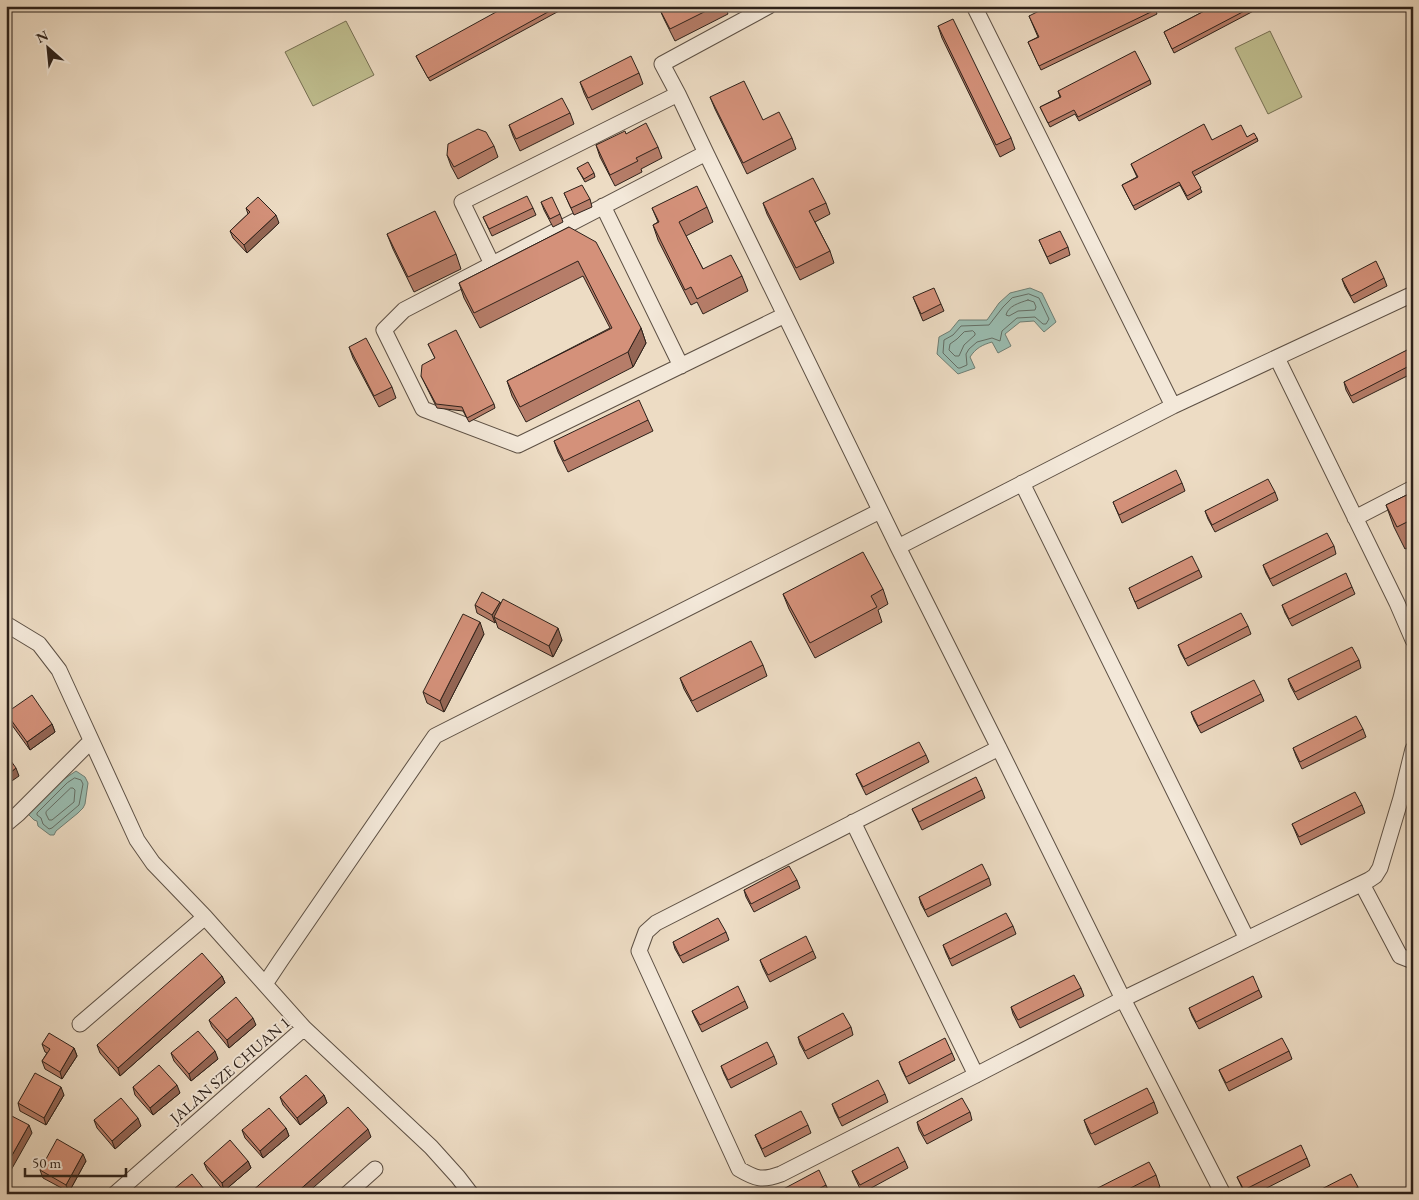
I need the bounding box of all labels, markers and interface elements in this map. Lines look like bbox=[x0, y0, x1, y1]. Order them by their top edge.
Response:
north arrow bbox=[22, 22, 72, 72]
text: N bbox=[33, 26, 52, 47]
street label: JALAN SZE CHUAN 1 bbox=[164, 1012, 295, 1129]
scale bar bbox=[25, 1145, 126, 1177]
text: 50 m bbox=[32, 1153, 61, 1172]

